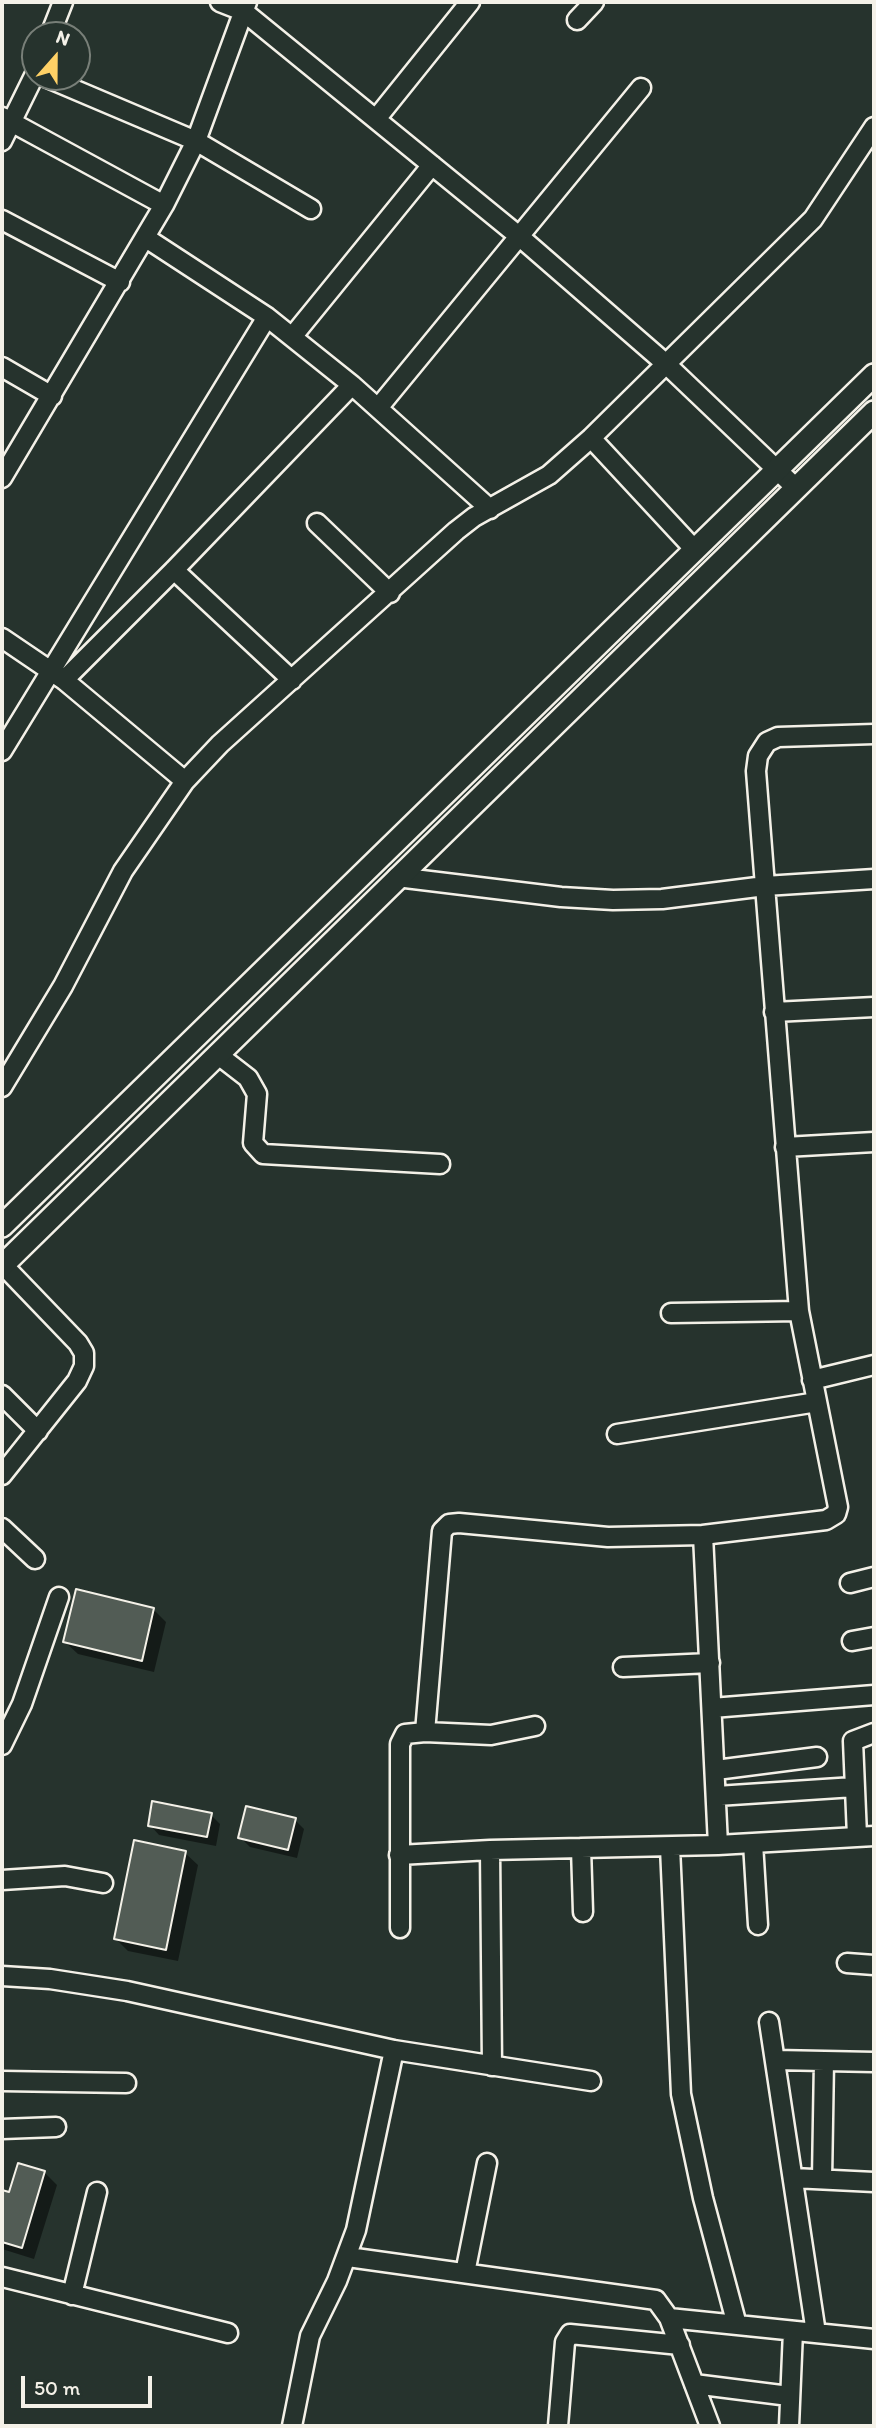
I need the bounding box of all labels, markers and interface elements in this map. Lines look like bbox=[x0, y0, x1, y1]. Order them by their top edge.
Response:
north arrow bbox=[21, 21, 91, 91]
text: N bbox=[53, 25, 73, 51]
scale bar bbox=[24, 2362, 156, 2406]
text: 50 m bbox=[34, 2375, 80, 2400]

